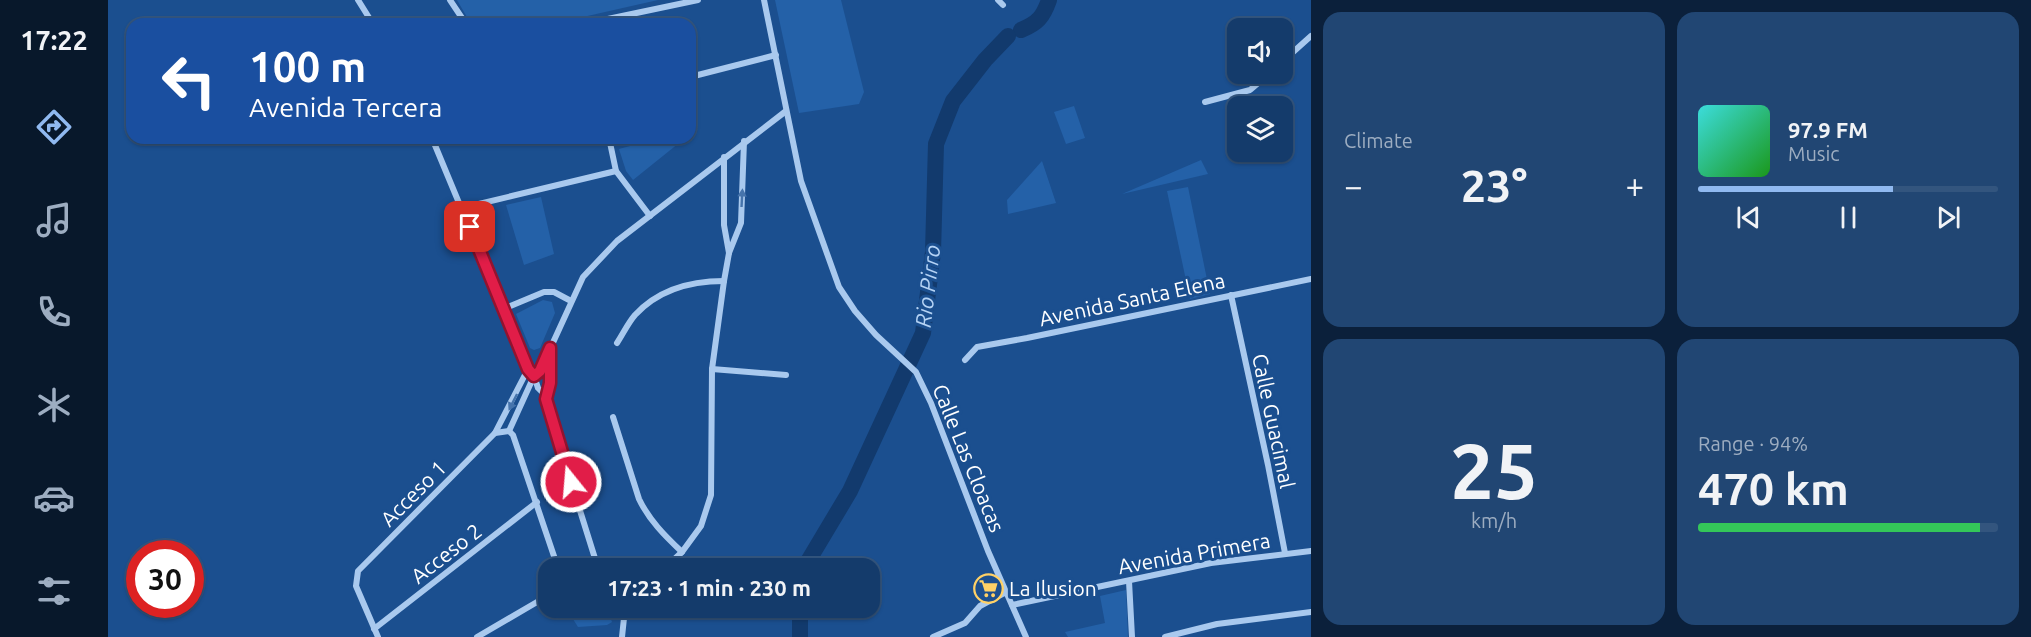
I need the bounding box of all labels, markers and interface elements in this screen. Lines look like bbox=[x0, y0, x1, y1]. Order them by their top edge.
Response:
map controls bbox=[1227, 18, 1293, 162]
button: sound bbox=[1227, 18, 1293, 84]
text: 17:22 bbox=[20, 25, 88, 55]
icon: left bbox=[150, 42, 228, 120]
text: 100 m bbox=[249, 43, 366, 90]
text: Avenida Tercera bbox=[249, 92, 442, 122]
button: layers bbox=[1227, 96, 1293, 162]
icon: directions bbox=[33, 106, 75, 148]
text: 97.9 FM bbox=[1788, 117, 1868, 142]
text: Climate bbox=[1344, 129, 1413, 152]
text: Music bbox=[1788, 142, 1840, 165]
text: 23° bbox=[1461, 160, 1527, 211]
text: − bbox=[1344, 167, 1363, 204]
text: + bbox=[1625, 167, 1644, 204]
one-way arrow bbox=[737, 189, 747, 208]
icon: music bbox=[33, 199, 75, 241]
pin bbox=[444, 201, 495, 252]
icon: previous bbox=[1732, 201, 1765, 234]
icon: pause bbox=[1832, 201, 1865, 234]
icon: next bbox=[1932, 201, 1965, 234]
icon: arrive bbox=[453, 210, 486, 243]
water label: Rio Pirro bbox=[910, 243, 944, 329]
street label: Avenida Santa Elena bbox=[1037, 268, 1227, 330]
icon: phone bbox=[33, 291, 75, 333]
street label: Calle Guacimal bbox=[1248, 351, 1300, 491]
street label: Calle Las Cloacas bbox=[928, 380, 1010, 536]
icon: climate bbox=[33, 384, 75, 426]
one-way arrow bbox=[508, 393, 517, 410]
text: 25 bbox=[1450, 426, 1538, 514]
text: Range · 94% bbox=[1698, 432, 1808, 455]
position arrow bbox=[539, 450, 603, 514]
street label: Acceso 1 bbox=[375, 455, 451, 531]
text: 470 km bbox=[1698, 463, 1849, 514]
icon: car bbox=[33, 477, 75, 519]
text: km/h bbox=[1471, 509, 1517, 532]
street label: Acceso 2 bbox=[406, 518, 486, 588]
street label: Avenida Primera bbox=[1116, 528, 1272, 578]
speed limit sign: 30 bbox=[126, 540, 204, 618]
icon: filters bbox=[33, 570, 75, 612]
supermarket icon: La Ilusion bbox=[972, 572, 1004, 604]
text: 17:23 · 1 min · 230 m bbox=[607, 575, 811, 600]
place label: La Ilusion bbox=[1009, 576, 1097, 600]

